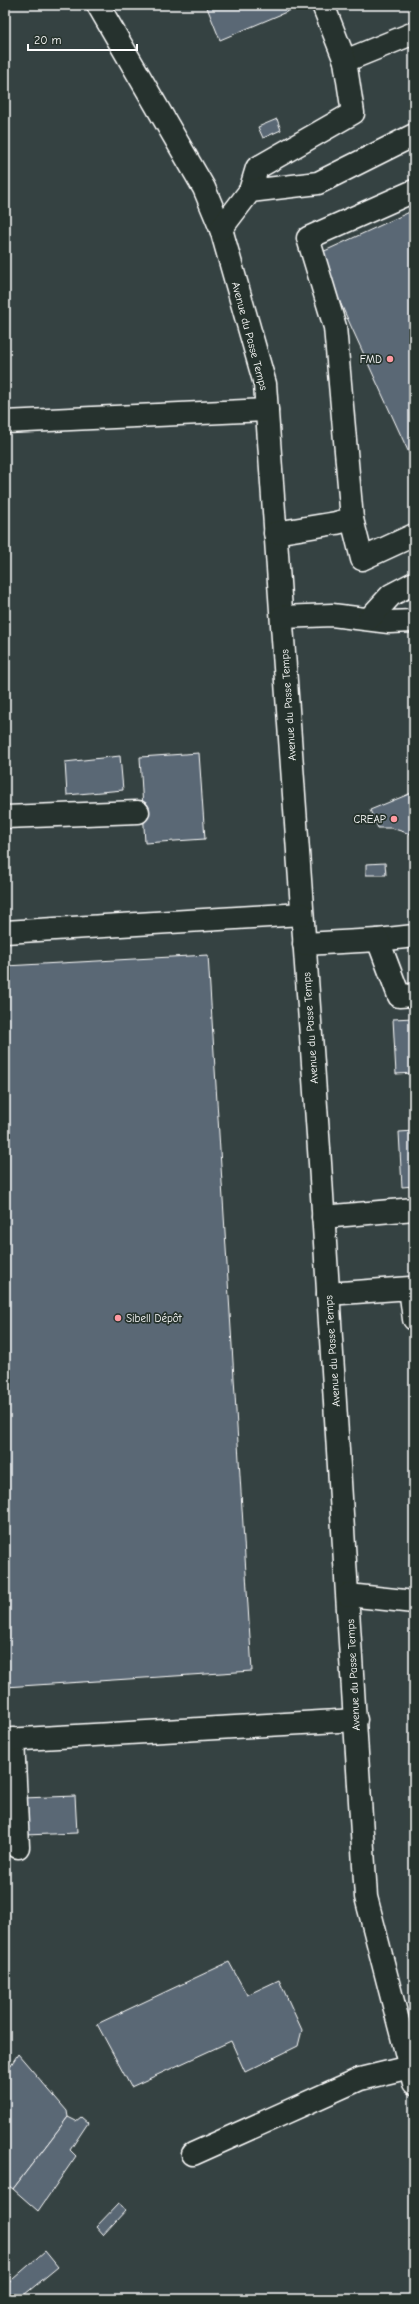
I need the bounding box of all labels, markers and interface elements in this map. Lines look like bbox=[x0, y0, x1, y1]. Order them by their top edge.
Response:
scale bar bbox=[28, 26, 137, 52]
text: 20 m bbox=[34, 33, 62, 47]
street label: Avenue du Passe Temps bbox=[229, 280, 270, 392]
place label: FMD bbox=[360, 353, 382, 366]
marker: FMD bbox=[385, 354, 395, 364]
street label: Avenue du Passe Temps bbox=[278, 648, 299, 761]
place label: CREAP bbox=[354, 813, 386, 826]
marker: CREAP bbox=[389, 814, 399, 824]
street label: Avenue du Passe Temps bbox=[300, 971, 321, 1084]
street label: Avenue du Passe Temps bbox=[322, 1294, 343, 1407]
place label: Sibell Dépôt bbox=[126, 1312, 182, 1325]
marker: Sibell Dépôt bbox=[113, 1313, 123, 1323]
street label: Avenue du Passe Temps bbox=[344, 1618, 363, 1731]

